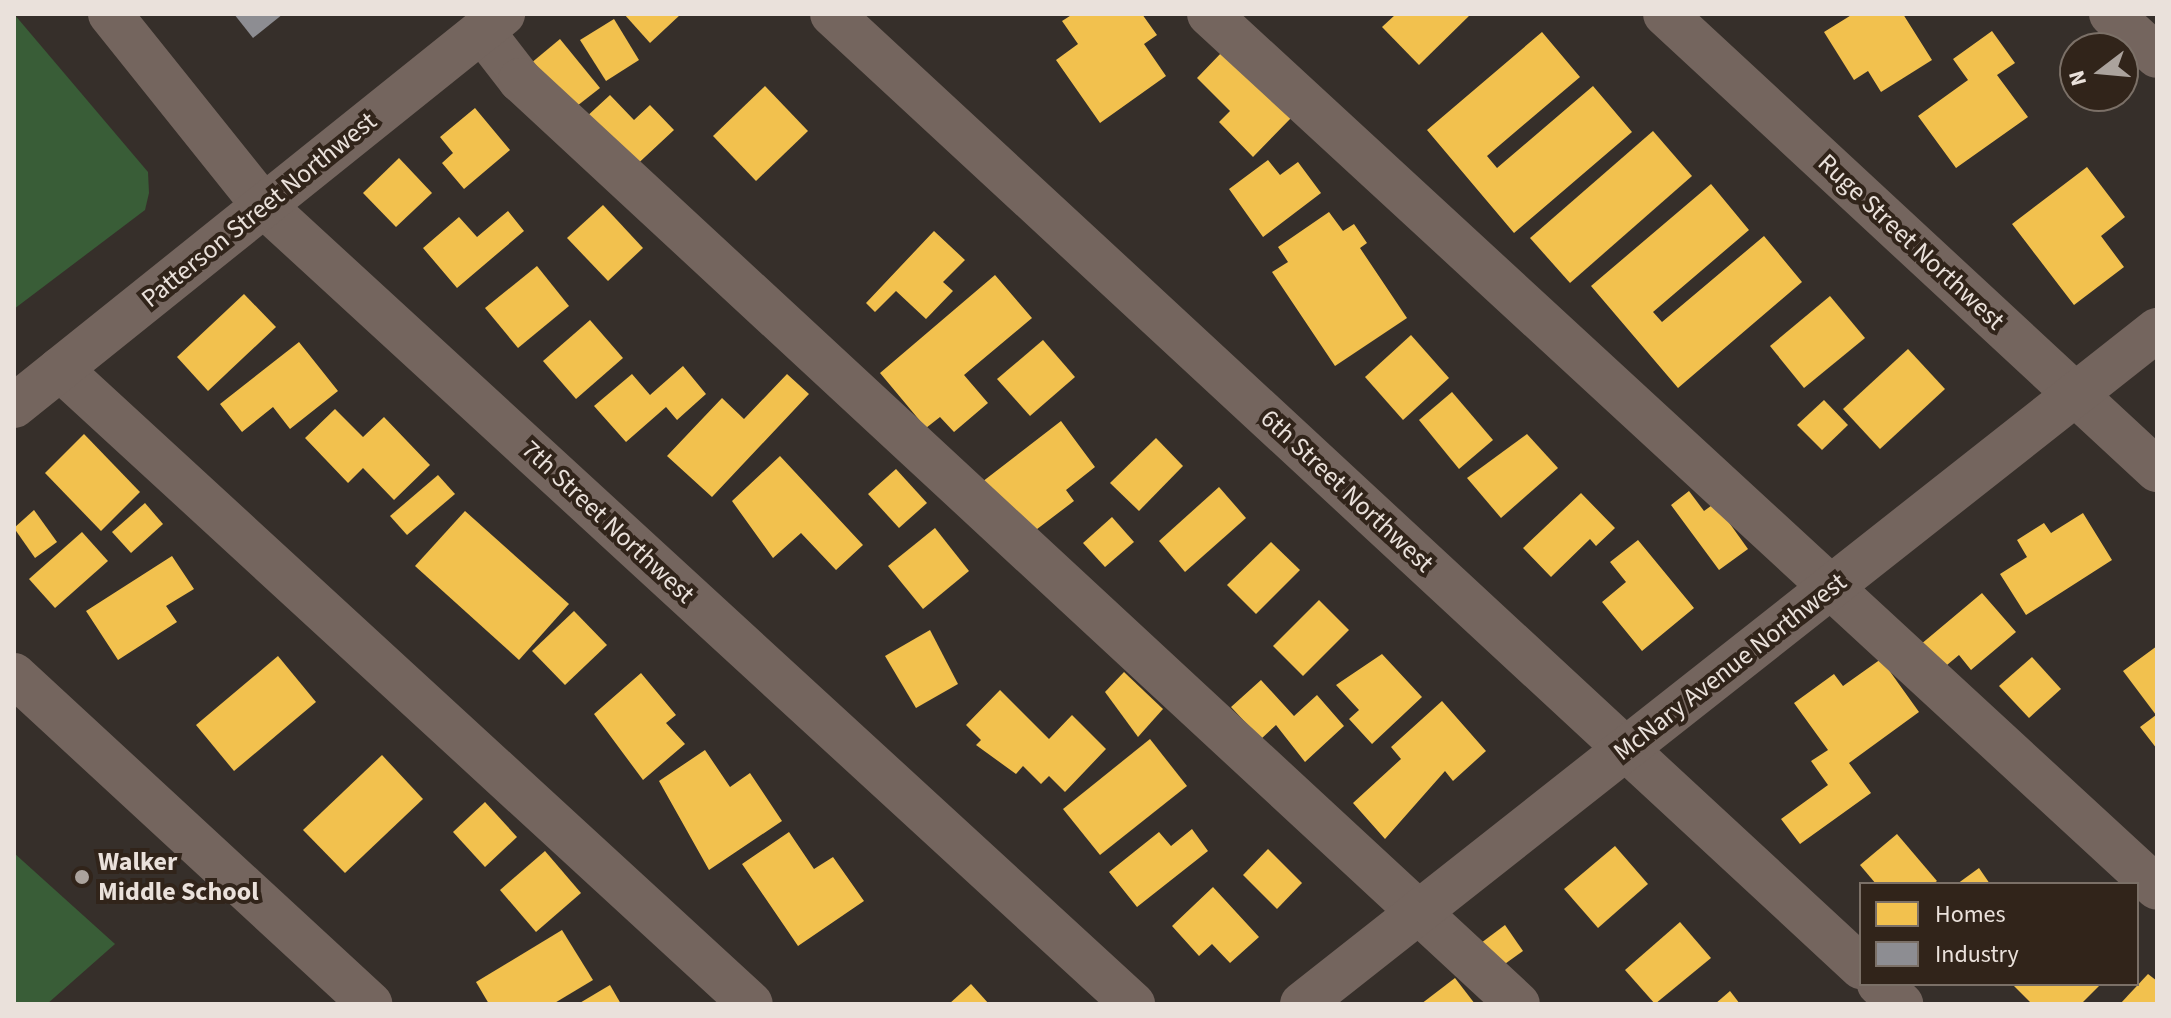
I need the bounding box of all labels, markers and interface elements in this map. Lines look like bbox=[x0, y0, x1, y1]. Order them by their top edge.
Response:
north arrow bbox=[2059, 32, 2139, 112]
text: N bbox=[2060, 67, 2095, 90]
street label: Patterson Street Northwest bbox=[135, 106, 383, 314]
street label: Ruge Street Northwest bbox=[1811, 148, 2011, 336]
street label: 6th Street Northwest bbox=[1254, 403, 1440, 579]
street label: 7th Street Northwest bbox=[515, 434, 701, 610]
street label: McNary Avenue Northwest bbox=[1607, 566, 1853, 768]
place label: Walker Middle School bbox=[98, 846, 259, 908]
marker: Walker Middle School bbox=[73, 868, 91, 886]
legend bbox=[1859, 882, 2139, 986]
text: Homes bbox=[1935, 897, 2006, 932]
text: Industry bbox=[1935, 937, 2019, 972]

